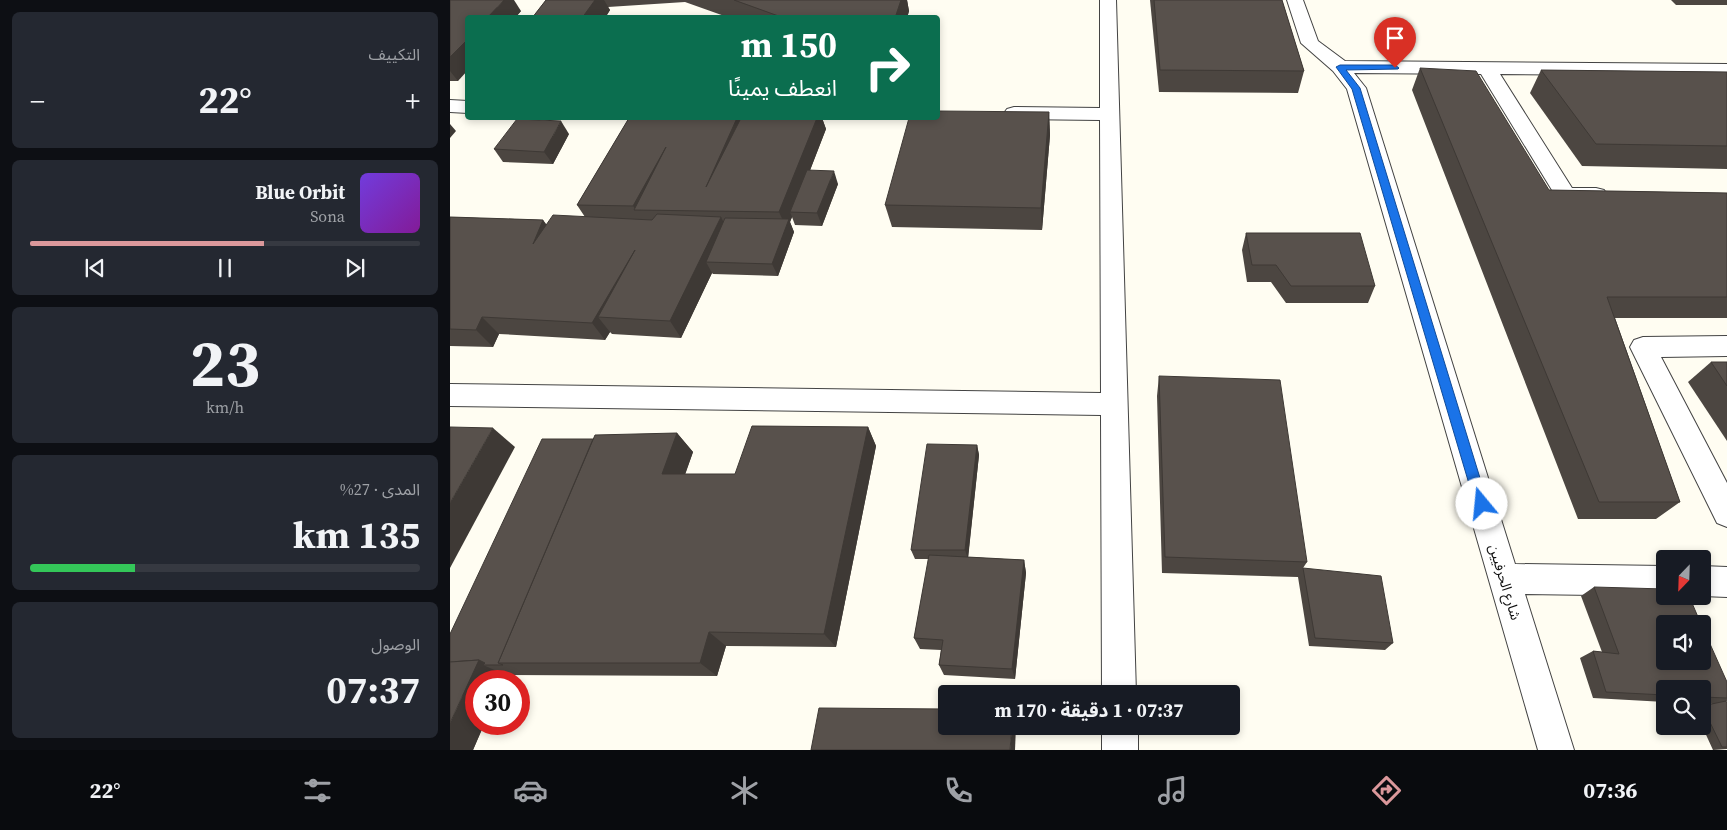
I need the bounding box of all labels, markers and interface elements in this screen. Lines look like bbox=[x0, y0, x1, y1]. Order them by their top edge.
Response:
pin bbox=[1374, 17, 1416, 68]
text: 150 m bbox=[741, 21, 837, 69]
icon: arrive bbox=[1381, 24, 1409, 52]
icon: right bbox=[855, 35, 920, 100]
text: التكييف bbox=[368, 43, 420, 65]
text: انعطف يمينًا bbox=[728, 73, 837, 103]
text: 22° bbox=[198, 74, 252, 126]
text: − bbox=[30, 82, 45, 120]
text: + bbox=[405, 82, 420, 120]
text: Blue Orbit bbox=[255, 179, 345, 205]
text: Sona bbox=[310, 205, 345, 227]
icon: previous bbox=[81, 254, 109, 282]
icon: pause bbox=[211, 254, 239, 282]
icon: next bbox=[341, 254, 369, 282]
text: 23 bbox=[190, 319, 260, 408]
text: km/h bbox=[206, 396, 244, 418]
position arrow bbox=[1455, 477, 1507, 529]
text: المدى · 27% bbox=[340, 478, 420, 500]
text: 135 km bbox=[293, 509, 420, 561]
street label: شارع الحرفيين bbox=[1483, 542, 1526, 623]
north arrow bbox=[1656, 550, 1711, 605]
map controls bbox=[1656, 550, 1711, 735]
button: sound bbox=[1656, 615, 1711, 670]
text: الوصول bbox=[371, 633, 420, 655]
text: 07:37 bbox=[326, 664, 420, 716]
speed limit sign: 30 bbox=[465, 670, 530, 735]
button: search bbox=[1656, 680, 1711, 735]
text: 07:37 · 1 دقيقة · 170 m bbox=[995, 697, 1183, 723]
icon: filters bbox=[300, 773, 335, 808]
icon: car bbox=[513, 773, 548, 808]
icon: climate bbox=[727, 773, 762, 808]
icon: phone bbox=[941, 773, 976, 808]
icon: music bbox=[1155, 773, 1190, 808]
icon: directions bbox=[1369, 773, 1404, 808]
text: 22° bbox=[89, 775, 121, 805]
text: 07:36 bbox=[1583, 775, 1638, 805]

